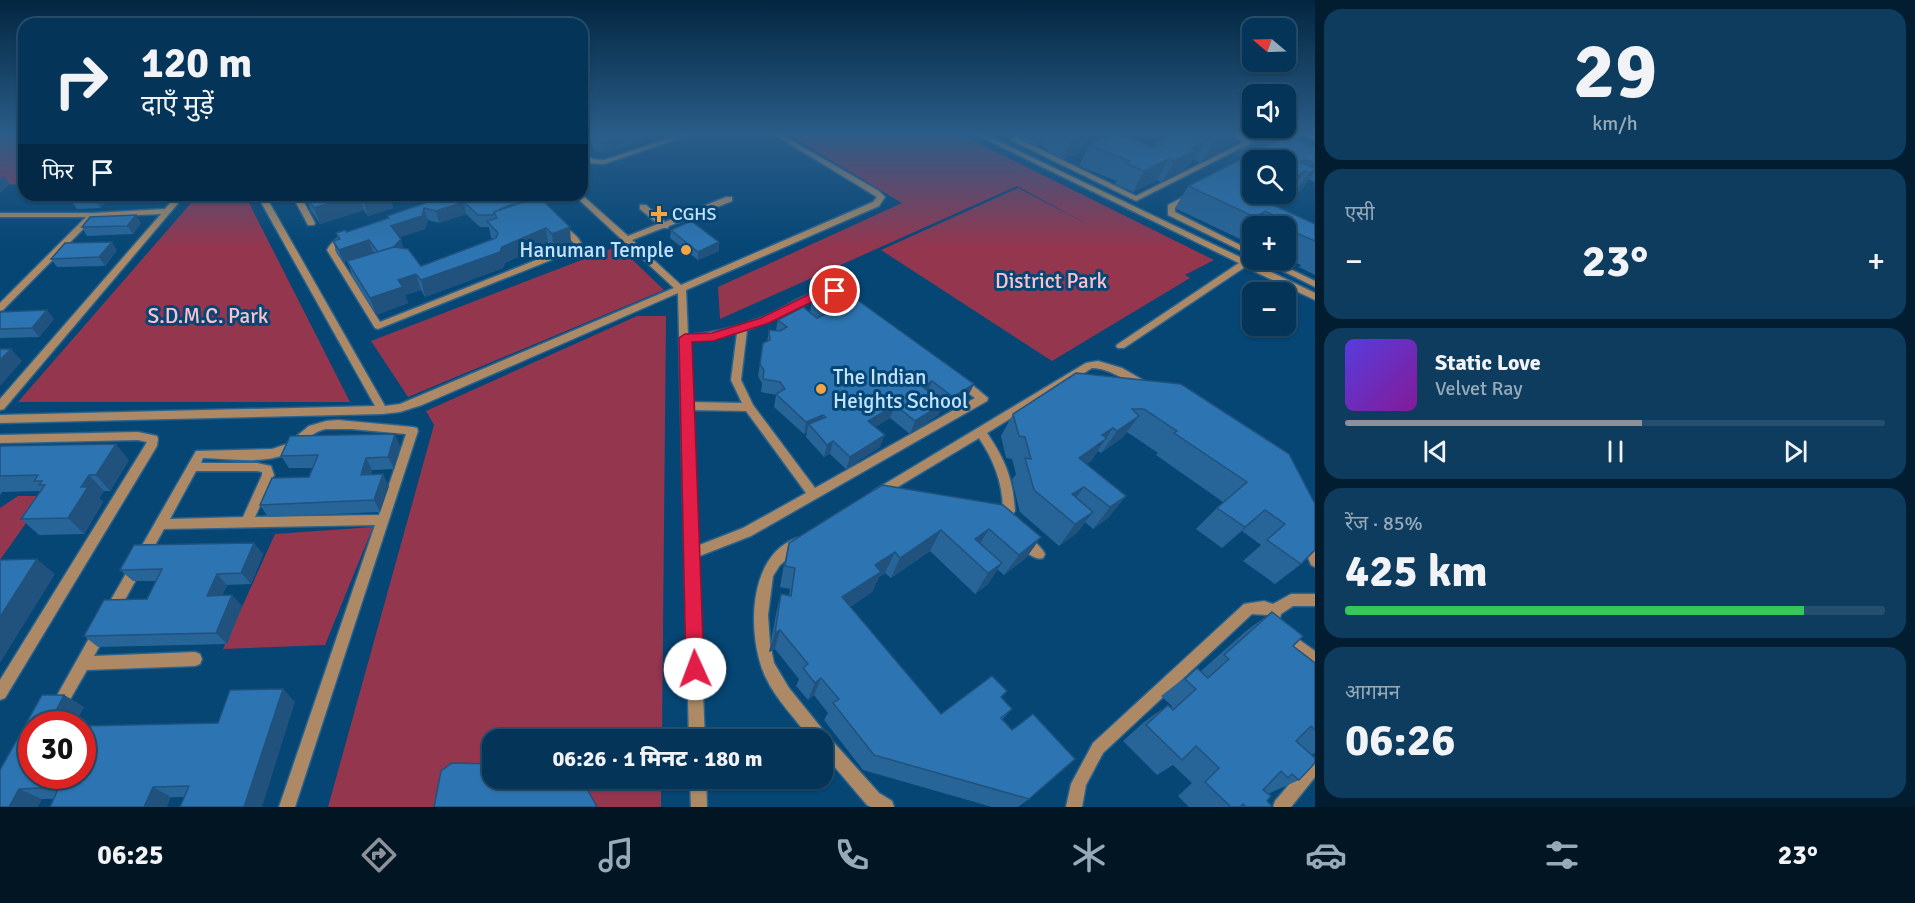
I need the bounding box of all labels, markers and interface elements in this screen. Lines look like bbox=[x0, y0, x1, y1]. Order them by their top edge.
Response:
north arrow bbox=[1242, 18, 1296, 72]
map controls bbox=[1242, 18, 1296, 336]
text: 29 bbox=[1573, 24, 1657, 120]
text: 120 m bbox=[141, 38, 252, 89]
icon: right bbox=[42, 42, 120, 120]
button: sound bbox=[1242, 84, 1296, 138]
text: दाएँ मुड़ें bbox=[141, 89, 214, 122]
text: km/h bbox=[1592, 111, 1638, 136]
button: search bbox=[1242, 150, 1296, 204]
icon: arrive bbox=[86, 156, 119, 189]
text: फिर bbox=[42, 158, 74, 185]
text: एसी bbox=[1345, 201, 1375, 226]
place label: CGHS bbox=[672, 203, 716, 225]
marker: CGHS bbox=[650, 205, 668, 223]
button: + bbox=[1242, 216, 1296, 270]
text: 23° bbox=[1582, 234, 1648, 289]
place label: Hanuman Temple bbox=[519, 237, 674, 263]
text: − bbox=[1345, 241, 1363, 282]
text: + bbox=[1867, 241, 1885, 282]
marker: Hanuman Temple bbox=[679, 243, 693, 257]
pin bbox=[809, 265, 860, 316]
park label: District Park bbox=[995, 268, 1107, 294]
icon: arrive bbox=[818, 274, 851, 307]
button: − bbox=[1242, 282, 1296, 336]
park label: S.D.M.C. Park bbox=[148, 303, 269, 329]
text: Static Love bbox=[1435, 349, 1541, 376]
place label: The Indian Heights School bbox=[833, 364, 968, 414]
text: Velvet Ray bbox=[1435, 376, 1523, 401]
marker: The Indian Heights School bbox=[814, 382, 828, 396]
icon: previous bbox=[1419, 435, 1452, 468]
icon: pause bbox=[1599, 435, 1632, 468]
icon: next bbox=[1779, 435, 1812, 468]
text: रेंज · 85% bbox=[1345, 511, 1423, 536]
text: 425 km bbox=[1345, 544, 1488, 599]
position arrow bbox=[663, 637, 727, 701]
text: आगमन bbox=[1345, 680, 1400, 705]
speed limit sign: 30 bbox=[18, 711, 96, 789]
text: 06:26 bbox=[1345, 713, 1455, 768]
text: 06:26 · 1 मिनट · 180 m bbox=[552, 745, 763, 772]
icon: directions bbox=[358, 834, 400, 876]
icon: music bbox=[595, 834, 637, 876]
icon: phone bbox=[831, 834, 873, 876]
icon: climate bbox=[1068, 834, 1110, 876]
icon: car bbox=[1305, 834, 1347, 876]
icon: filters bbox=[1541, 834, 1583, 876]
text: 06:25 bbox=[97, 839, 164, 872]
text: 23° bbox=[1778, 839, 1818, 872]

